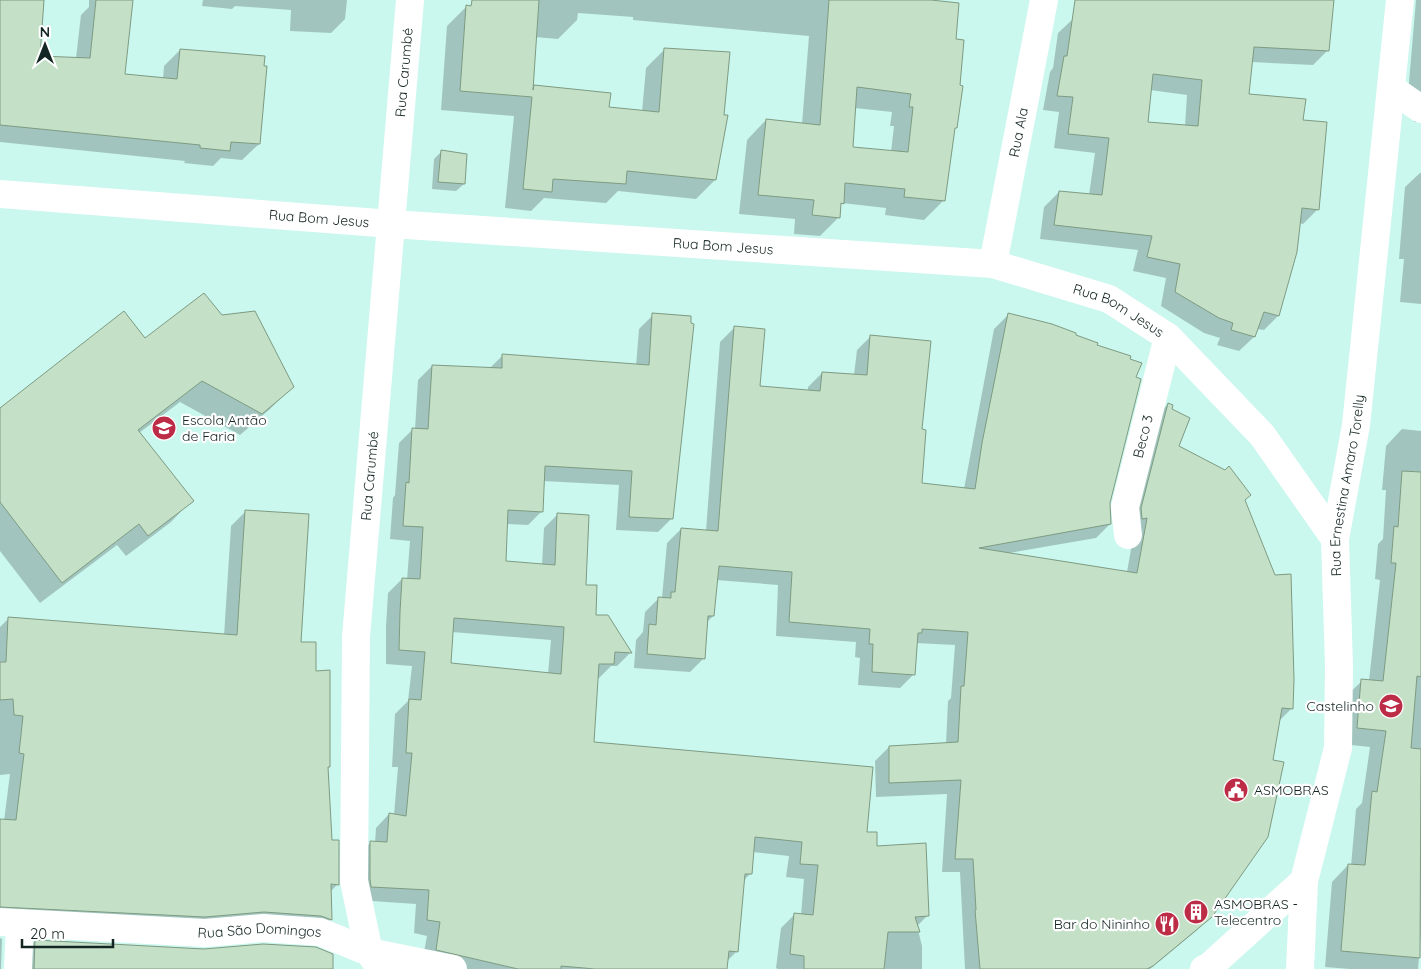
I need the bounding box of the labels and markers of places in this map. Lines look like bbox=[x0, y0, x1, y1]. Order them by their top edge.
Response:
place label: Escola Antão de Faria bbox=[182, 411, 267, 445]
school or university icon: Escola Antão de Faria bbox=[151, 415, 177, 441]
school or university icon: Castelinho bbox=[1378, 693, 1404, 719]
place label: Castelinho bbox=[1307, 697, 1374, 715]
public building icon: ASMOBRAS bbox=[1223, 777, 1249, 803]
place label: ASMOBRAS bbox=[1254, 781, 1329, 799]
place label: ASMOBRAS - Telecentro bbox=[1214, 895, 1298, 929]
building icon: ASMOBRAS - Telecentro bbox=[1183, 899, 1209, 925]
restaurant icon: Bar do Nininho bbox=[1154, 911, 1180, 937]
place label: Bar do Nininho bbox=[1054, 915, 1150, 933]

